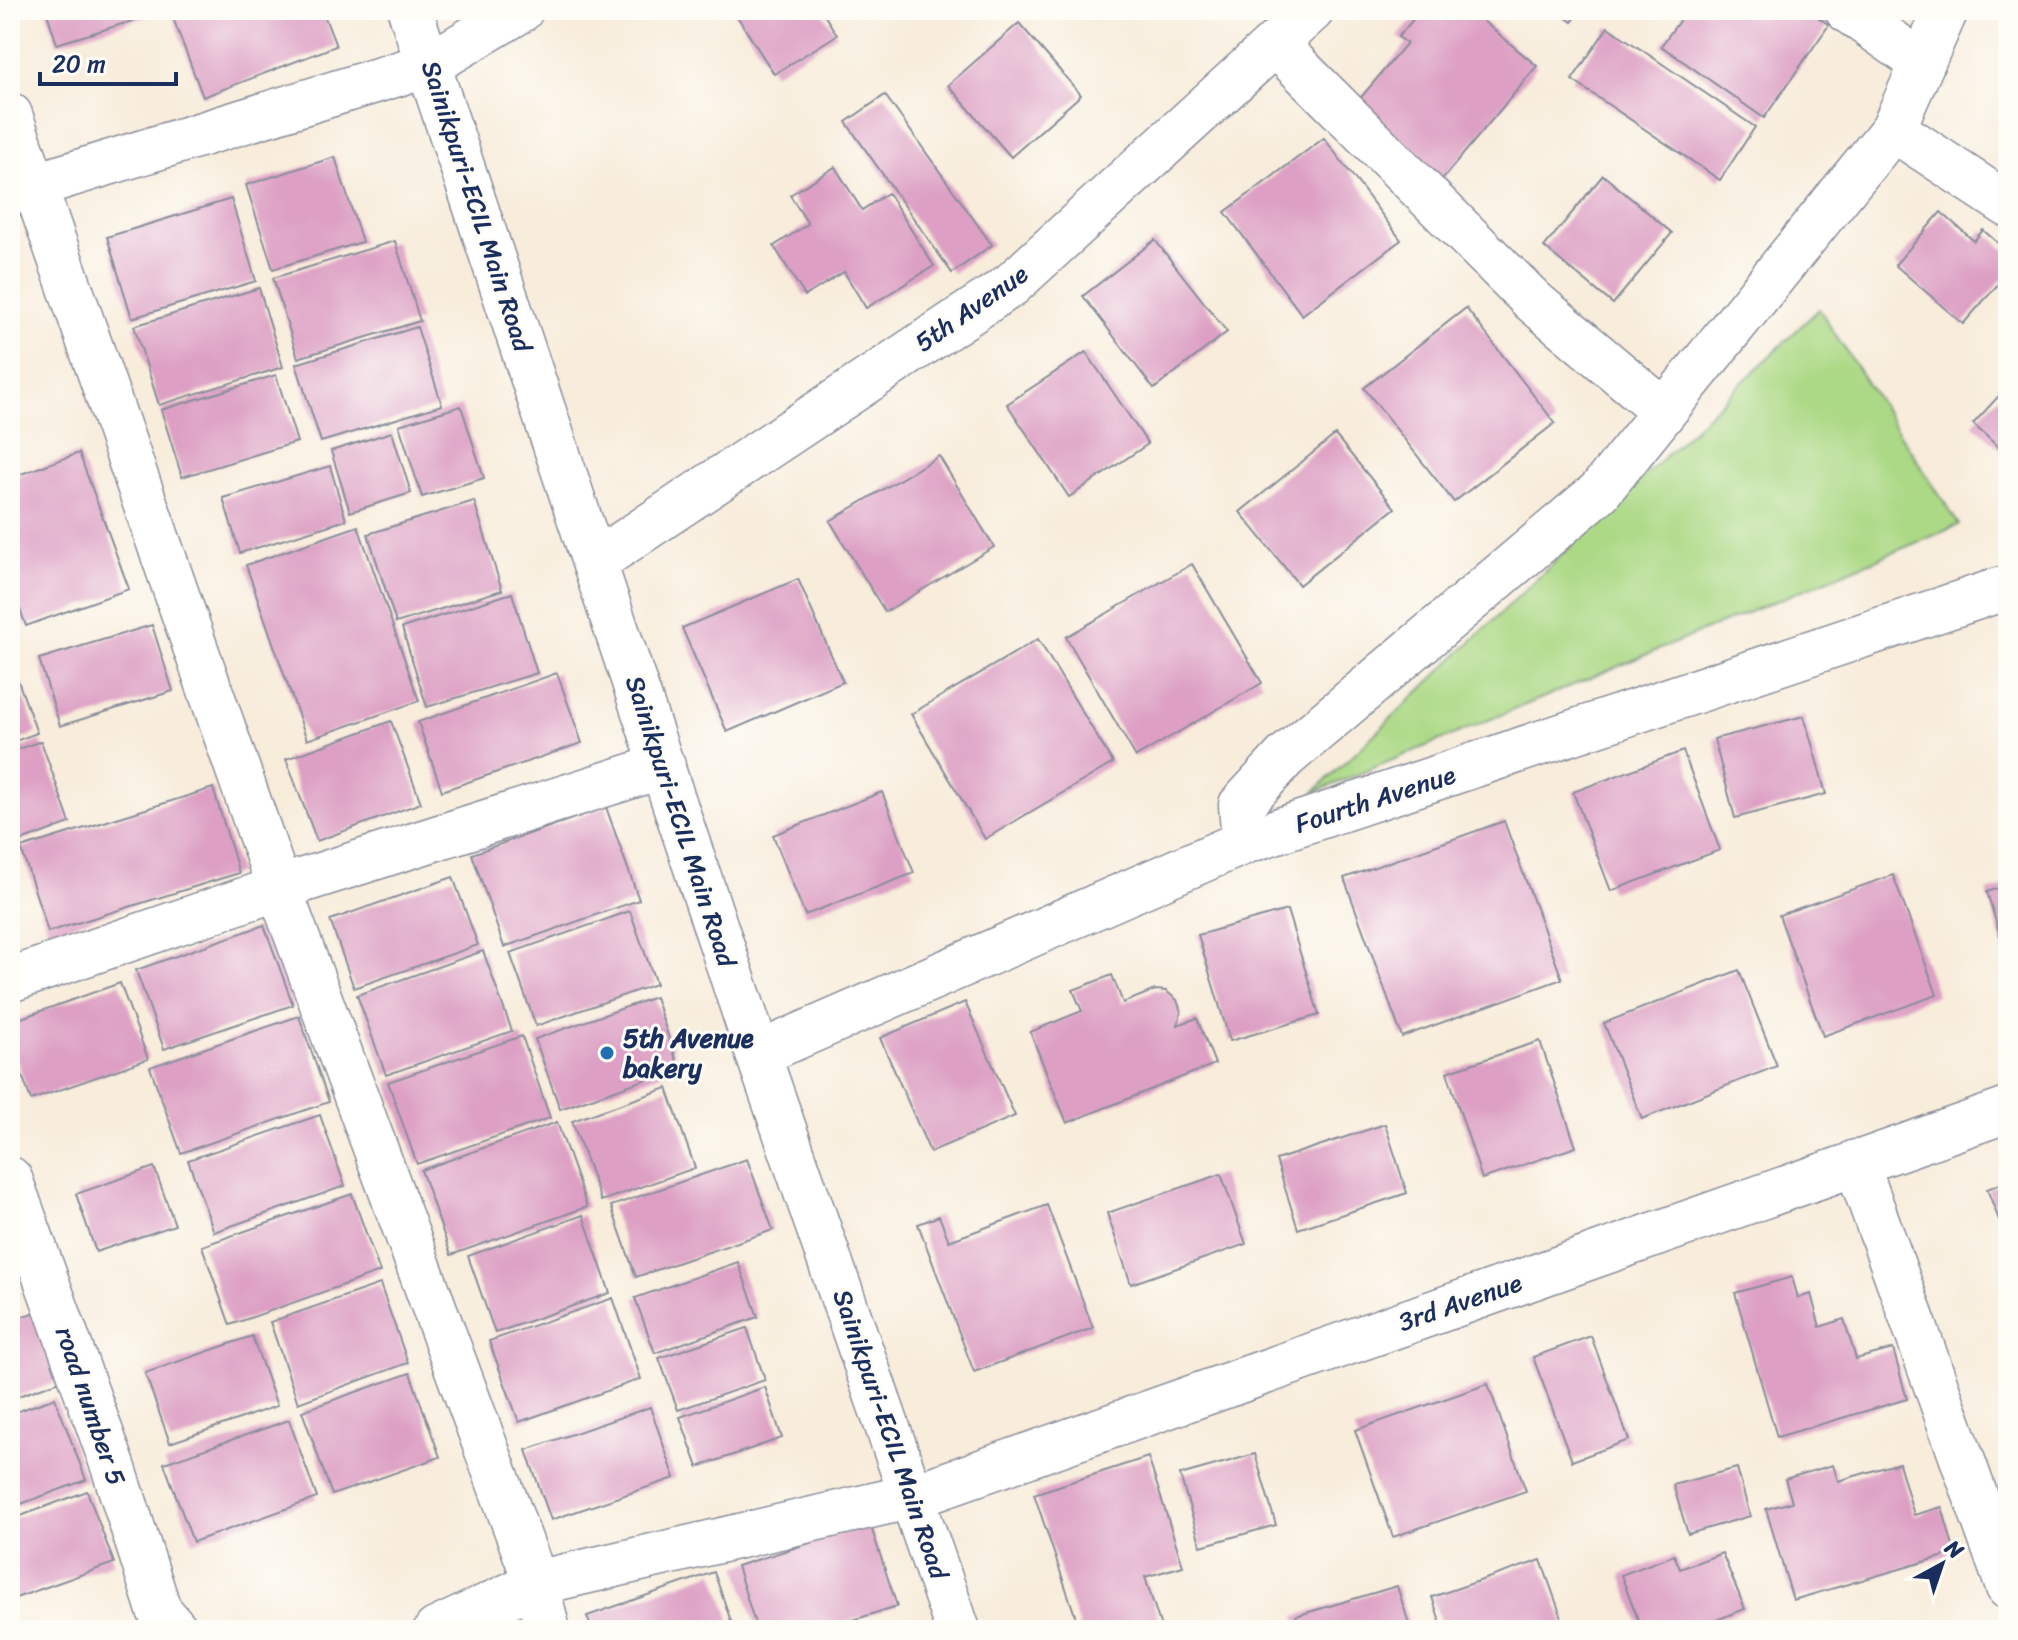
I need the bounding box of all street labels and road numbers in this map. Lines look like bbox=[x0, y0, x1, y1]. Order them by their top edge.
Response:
street label: Sainikpuri-ECIL Main Road bbox=[408, 54, 547, 360]
street label: 5th Avenue bbox=[904, 251, 1038, 364]
street label: Sainikpuri-ECIL Main Road bbox=[612, 669, 751, 975]
street label: Fourth Avenue bbox=[1289, 751, 1462, 847]
street label: 3rd Avenue bbox=[1392, 1259, 1529, 1345]
street label: Sainikpuri-ECIL Main Road bbox=[820, 1283, 963, 1587]
street label: road number 5 bbox=[42, 1320, 140, 1492]

